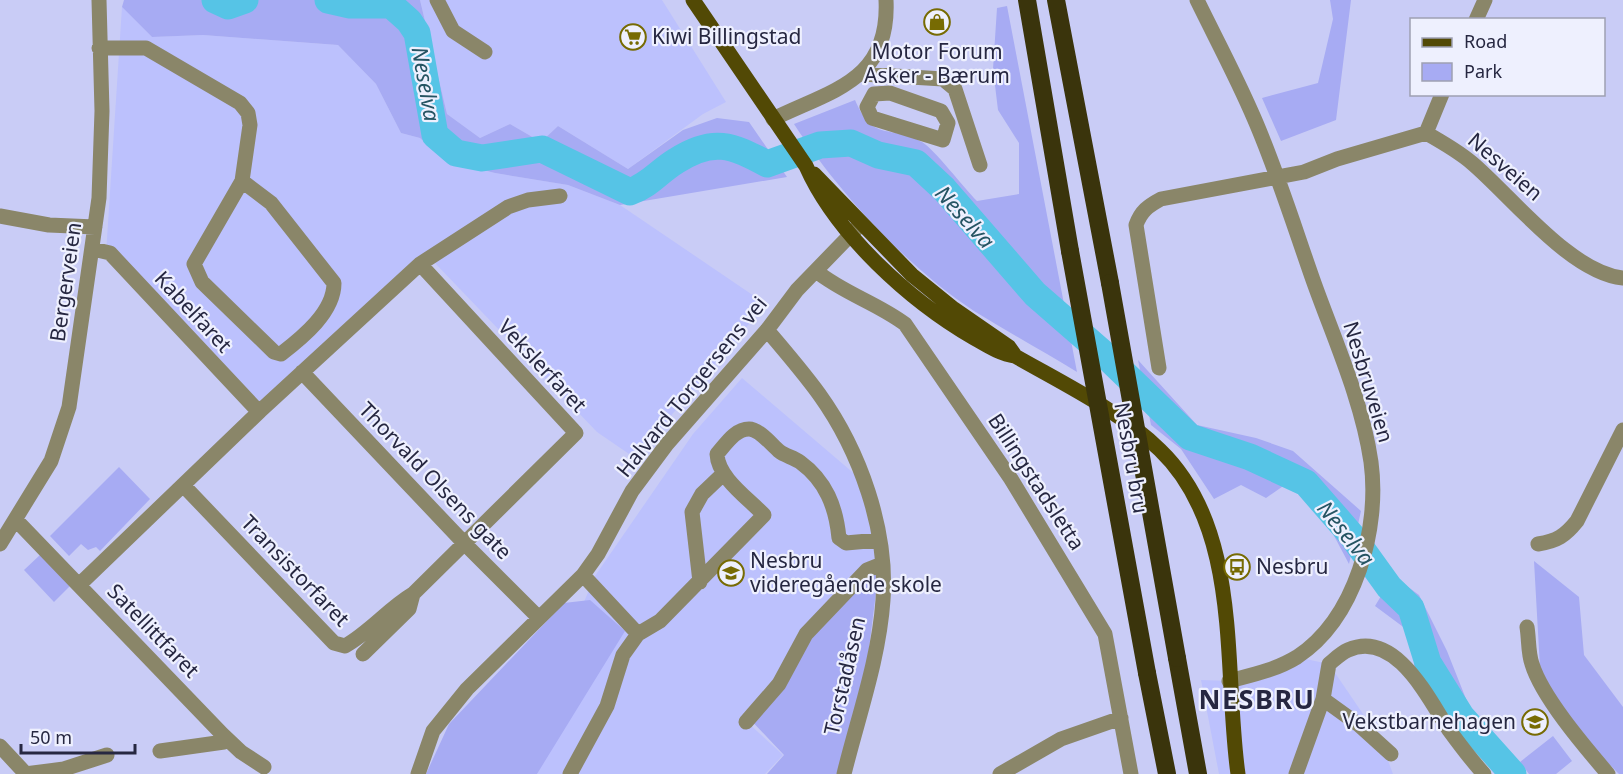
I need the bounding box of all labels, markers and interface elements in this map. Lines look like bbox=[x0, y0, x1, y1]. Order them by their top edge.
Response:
shop icon: Motor Forum Asker - Bærum bbox=[922, 7, 952, 37]
legend bbox=[1410, 18, 1605, 96]
supermarket icon: Kiwi Billingstad bbox=[618, 22, 648, 52]
place label: Kiwi Billingstad bbox=[652, 22, 801, 50]
text: Road bbox=[1464, 29, 1507, 53]
place label: Motor Forum Asker - Bærum bbox=[864, 37, 1010, 89]
water label: Neselva bbox=[406, 44, 448, 124]
text: Park bbox=[1464, 59, 1502, 83]
street label: Nesveien bbox=[1462, 126, 1549, 207]
water label: Neselva bbox=[929, 178, 1002, 255]
street label: Bergerveien bbox=[43, 220, 87, 343]
street label: Kabelfaret bbox=[149, 265, 239, 358]
street label: Halvard Torgersens vei bbox=[610, 290, 773, 483]
street label: Vekslerfaret bbox=[492, 313, 593, 418]
street label: Nesbruveien bbox=[1337, 318, 1401, 446]
street label: Thorvald Olsens gate bbox=[353, 396, 518, 565]
street label: Nesbru bru bbox=[1108, 400, 1156, 516]
street label: Billingstadsletta bbox=[982, 408, 1092, 555]
water label: Neselva bbox=[1311, 494, 1382, 572]
street label: Transistorfaret bbox=[235, 508, 356, 632]
place label: Nesbru videregående skole bbox=[750, 546, 942, 598]
bus stop icon: Nesbru bbox=[1222, 552, 1252, 582]
place label: Nesbru bbox=[1256, 552, 1328, 580]
school or university icon: Nesbru videregående skole bbox=[716, 558, 746, 588]
street label: Satellittfaret bbox=[102, 577, 206, 684]
street label: Torstadåsen bbox=[817, 614, 871, 738]
district label: NESBRU bbox=[1198, 680, 1316, 717]
place label: Vekstbarnehagen bbox=[1342, 707, 1516, 735]
school or university icon: Vekstbarnehagen bbox=[1520, 707, 1550, 737]
scale bar bbox=[21, 717, 135, 755]
text: 50 m bbox=[30, 725, 72, 749]

